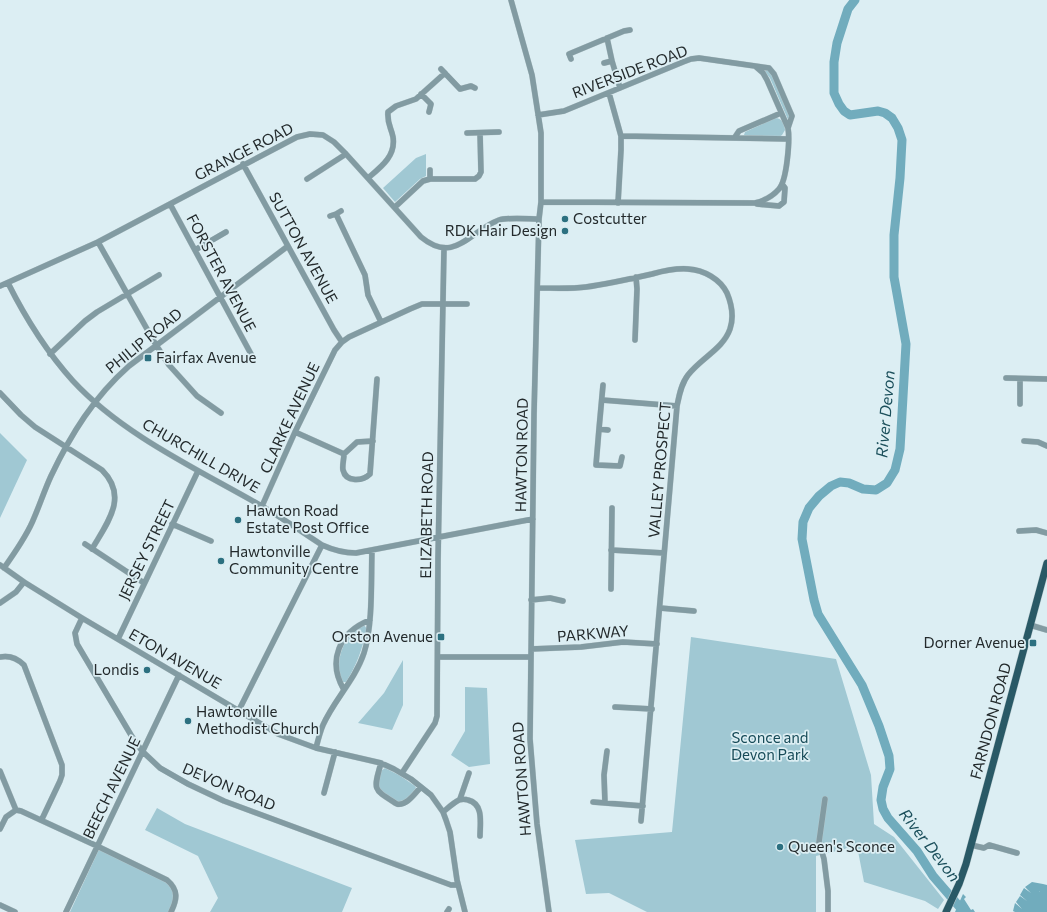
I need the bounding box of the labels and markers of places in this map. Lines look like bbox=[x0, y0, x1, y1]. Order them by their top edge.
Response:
place label: Costcutter bbox=[573, 209, 647, 227]
marker: Costcutter bbox=[560, 214, 570, 224]
place label: RDK Hair Design bbox=[445, 221, 557, 239]
marker: RDK Hair Design bbox=[560, 226, 570, 236]
place label: Fairfax Avenue bbox=[156, 348, 257, 366]
marker: Fairfax Avenue bbox=[143, 353, 153, 363]
place label: Hawton Road Estate Post Office bbox=[246, 501, 369, 536]
marker: Hawton Road Estate Post Office bbox=[233, 515, 243, 525]
place label: Hawtonville Community Centre bbox=[229, 542, 359, 577]
marker: Hawtonville Community Centre bbox=[216, 556, 226, 566]
place label: Orston Avenue bbox=[332, 627, 433, 645]
marker: Orston Avenue bbox=[436, 632, 446, 642]
place label: Dorner Avenue bbox=[924, 633, 1025, 651]
marker: Dorner Avenue bbox=[1028, 638, 1038, 648]
place label: Londis bbox=[94, 660, 139, 678]
marker: Londis bbox=[142, 665, 152, 675]
place label: Hawtonville Methodist Church bbox=[196, 702, 319, 737]
marker: Hawtonville Methodist Church bbox=[183, 716, 193, 726]
place label: Queen's Sconce bbox=[788, 837, 895, 855]
marker: Queen's Sconce bbox=[775, 842, 785, 852]

